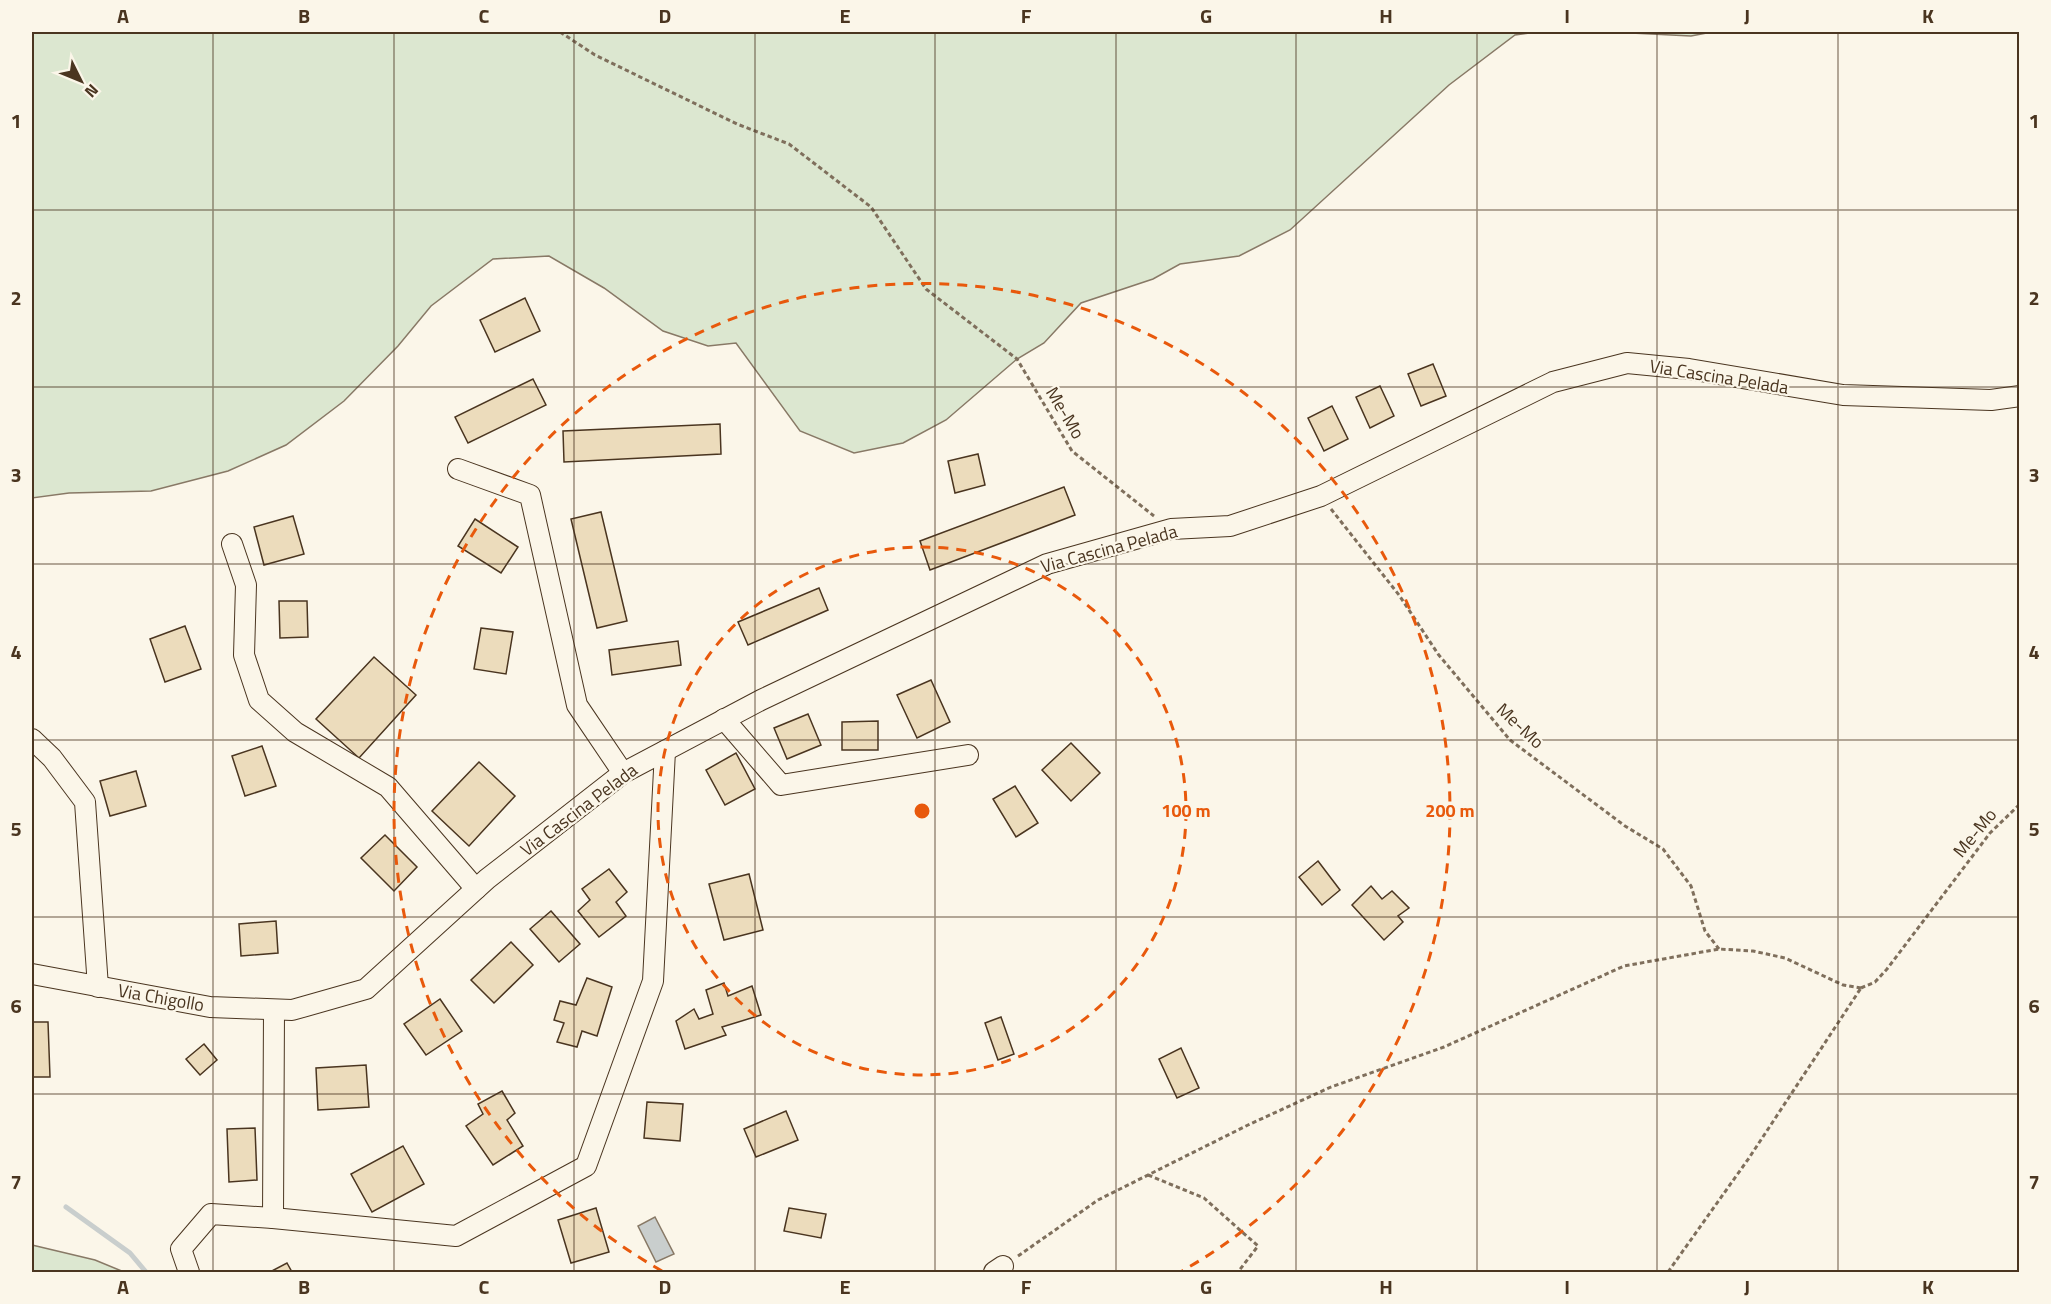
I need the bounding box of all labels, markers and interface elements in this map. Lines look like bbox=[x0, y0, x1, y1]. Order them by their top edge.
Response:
text: A bbox=[117, 0, 129, 31]
text: B bbox=[298, 0, 310, 31]
text: C bbox=[479, 0, 490, 31]
text: D bbox=[659, 0, 671, 31]
text: E bbox=[839, 0, 851, 31]
text: F bbox=[1021, 0, 1032, 31]
text: G bbox=[1200, 0, 1212, 31]
text: H bbox=[1379, 0, 1393, 31]
text: I bbox=[1564, 0, 1570, 31]
text: J bbox=[1744, 0, 1750, 31]
text: K bbox=[1922, 0, 1934, 31]
north arrow bbox=[51, 51, 111, 111]
text: N bbox=[79, 79, 105, 103]
text: 1 bbox=[10, 105, 22, 136]
text: 1 bbox=[2028, 105, 2040, 136]
text: 2 bbox=[10, 282, 22, 313]
text: 2 bbox=[2028, 282, 2040, 313]
street label: Via Cascina Pelada bbox=[1648, 352, 1791, 401]
street label: Me-Mo bbox=[1039, 382, 1092, 444]
text: 3 bbox=[10, 459, 22, 490]
text: 3 bbox=[2028, 459, 2040, 490]
street label: Via Cascina Pelada bbox=[1038, 517, 1180, 580]
text: 4 bbox=[10, 636, 22, 667]
text: 4 bbox=[2028, 636, 2040, 667]
street label: Me-Mo bbox=[1490, 696, 1550, 755]
street label: Via Cascina Pelada bbox=[515, 757, 643, 863]
text: 100 m bbox=[1161, 797, 1211, 824]
text: 200 m bbox=[1425, 797, 1475, 824]
centre of rings bbox=[912, 801, 932, 821]
street label: Me-Mo bbox=[1946, 802, 2003, 863]
text: 5 bbox=[10, 813, 22, 844]
text: 5 bbox=[2028, 813, 2040, 844]
street label: Via Chigollo bbox=[116, 977, 206, 1018]
text: 6 bbox=[10, 990, 22, 1021]
text: 6 bbox=[2028, 990, 2040, 1021]
text: 7 bbox=[10, 1166, 22, 1197]
text: 7 bbox=[2028, 1166, 2040, 1197]
text: A bbox=[117, 1271, 129, 1302]
text: B bbox=[298, 1271, 310, 1302]
text: C bbox=[479, 1271, 490, 1302]
text: D bbox=[659, 1271, 671, 1302]
text: E bbox=[839, 1271, 851, 1302]
text: F bbox=[1021, 1271, 1032, 1302]
text: G bbox=[1200, 1271, 1212, 1302]
text: H bbox=[1379, 1271, 1393, 1302]
text: I bbox=[1564, 1271, 1570, 1302]
text: J bbox=[1744, 1271, 1750, 1302]
text: K bbox=[1922, 1271, 1934, 1302]

